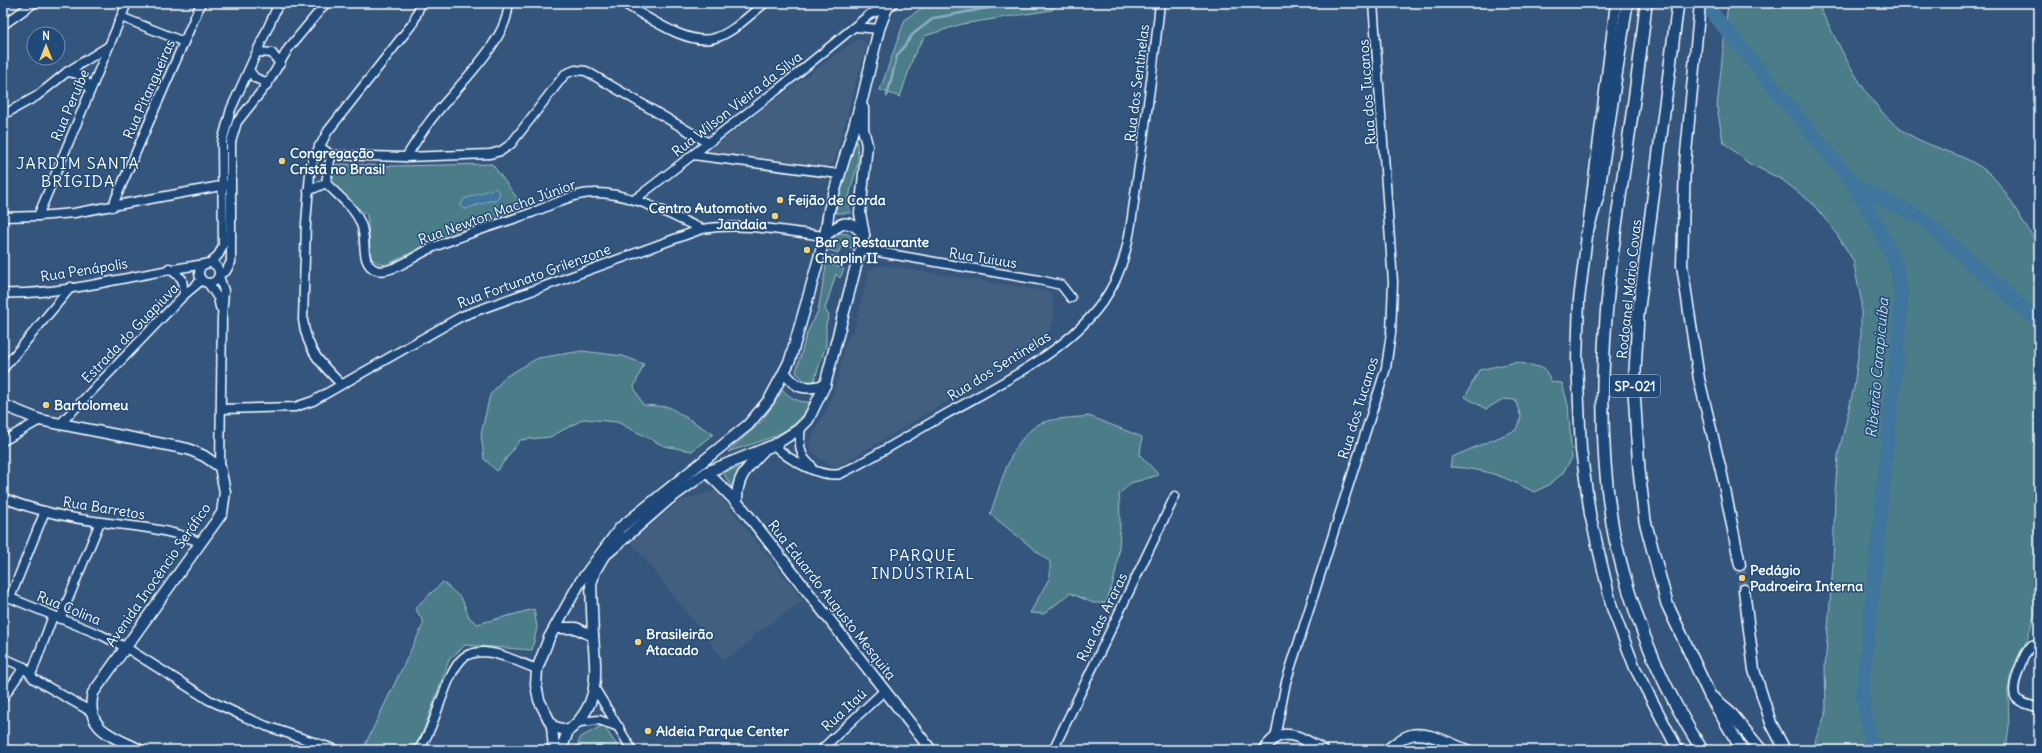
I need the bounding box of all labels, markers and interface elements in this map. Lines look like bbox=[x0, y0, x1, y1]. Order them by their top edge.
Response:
street label: Rua dos Sentinelas bbox=[1121, 23, 1153, 143]
north arrow bbox=[26, 26, 66, 66]
text: N bbox=[42, 29, 50, 43]
street label: Rua Pitangueiras bbox=[119, 36, 179, 142]
street label: Rua dos Tucanos bbox=[1354, 39, 1380, 145]
street label: Rua Wilson Vieira da Silva bbox=[668, 47, 806, 161]
street label: Rua Peruíbe bbox=[47, 67, 93, 143]
place label: Congregação Cristã no Brasil bbox=[290, 144, 385, 178]
district label: JARDIM SANTA BRÍGIDA bbox=[16, 153, 140, 191]
marker: Congregação Cristã no Brasil bbox=[277, 156, 287, 166]
street label: Rua Newton Macha Júnior bbox=[416, 175, 578, 249]
place label: Feijão de Corda bbox=[788, 191, 886, 209]
marker: Feijão de Corda bbox=[775, 195, 785, 205]
place label: Centro Automotivo Jandaia bbox=[649, 199, 767, 233]
marker: Centro Automotivo Jandaia bbox=[770, 211, 780, 221]
street label: Rodoanel Mário Covas bbox=[1613, 218, 1645, 360]
place label: Bar e Restaurante Chaplin II bbox=[815, 233, 930, 267]
street label: Rua Fortunato Grilenzone bbox=[455, 240, 613, 312]
street label: Rua Tuiuus bbox=[948, 244, 1018, 272]
marker: Bar e Restaurante Chaplin II bbox=[802, 245, 812, 255]
street label: Rua Penápolis bbox=[39, 254, 129, 286]
street label: Estrada do Guapiuva bbox=[78, 279, 182, 387]
water label: Ribeirão Carapicuíba bbox=[1861, 296, 1893, 439]
street label: Rua dos Sentinelas bbox=[944, 327, 1054, 405]
street label: Rua dos Tucanos bbox=[1334, 355, 1382, 461]
road number: SP-021 bbox=[1610, 375, 1660, 397]
place label: Bartolomeu bbox=[54, 396, 128, 414]
marker: Bartolomeu bbox=[41, 400, 51, 410]
street label: Rua Barretos bbox=[62, 493, 146, 523]
street label: Avenida Inocêncio Seráfico bbox=[101, 500, 215, 650]
street label: Rua Eduardo Augusto Mesquita bbox=[764, 516, 900, 684]
district label: PARQUE INDÚSTRIAL bbox=[871, 545, 975, 583]
place label: Pedágio Padroeira Interna bbox=[1750, 561, 1863, 595]
street label: Rua das Araras bbox=[1073, 570, 1131, 664]
marker: Pedágio Padroeira Interna bbox=[1737, 573, 1747, 583]
street label: Rua Colina bbox=[34, 587, 104, 629]
place label: Brasileirão Atacado bbox=[646, 625, 714, 659]
marker: Brasileirão Atacado bbox=[633, 637, 643, 647]
street label: Rua Itaú bbox=[818, 685, 870, 735]
place label: Aldeia Parque Center bbox=[656, 722, 789, 740]
marker: Aldeia Parque Center bbox=[643, 726, 653, 736]

